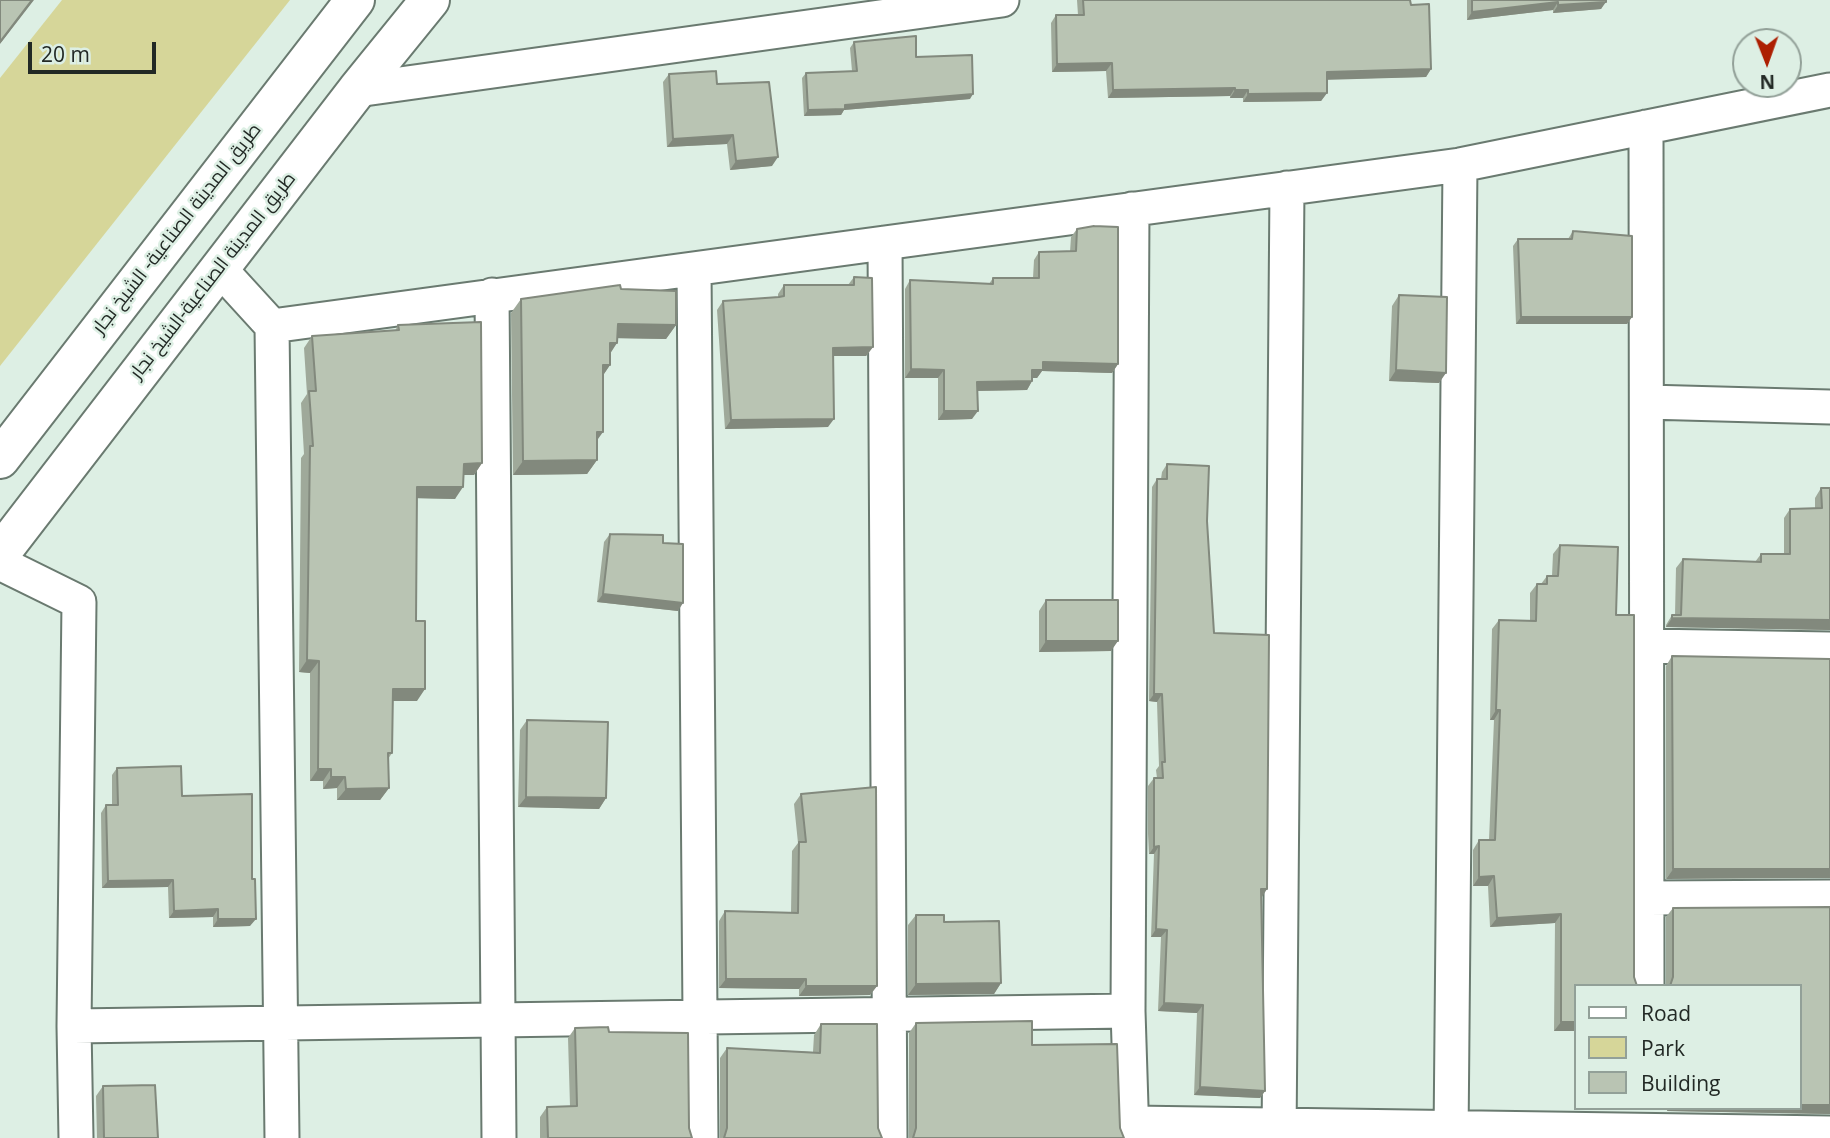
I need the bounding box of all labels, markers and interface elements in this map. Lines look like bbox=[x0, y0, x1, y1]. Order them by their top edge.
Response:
scale bar bbox=[32, 28, 159, 72]
north arrow bbox=[1732, 28, 1802, 98]
text: 20 m bbox=[41, 40, 90, 68]
text: N bbox=[1759, 69, 1775, 95]
street label: طريق المدينة الصناعية- الشيخ نجار bbox=[88, 119, 266, 339]
street label: طريق المدينة الصناعية-الشيخ نجار bbox=[125, 168, 301, 384]
legend bbox=[1574, 984, 1802, 1110]
text: Road bbox=[1641, 999, 1691, 1027]
text: Park bbox=[1641, 1034, 1685, 1062]
text: Building bbox=[1641, 1069, 1720, 1097]

